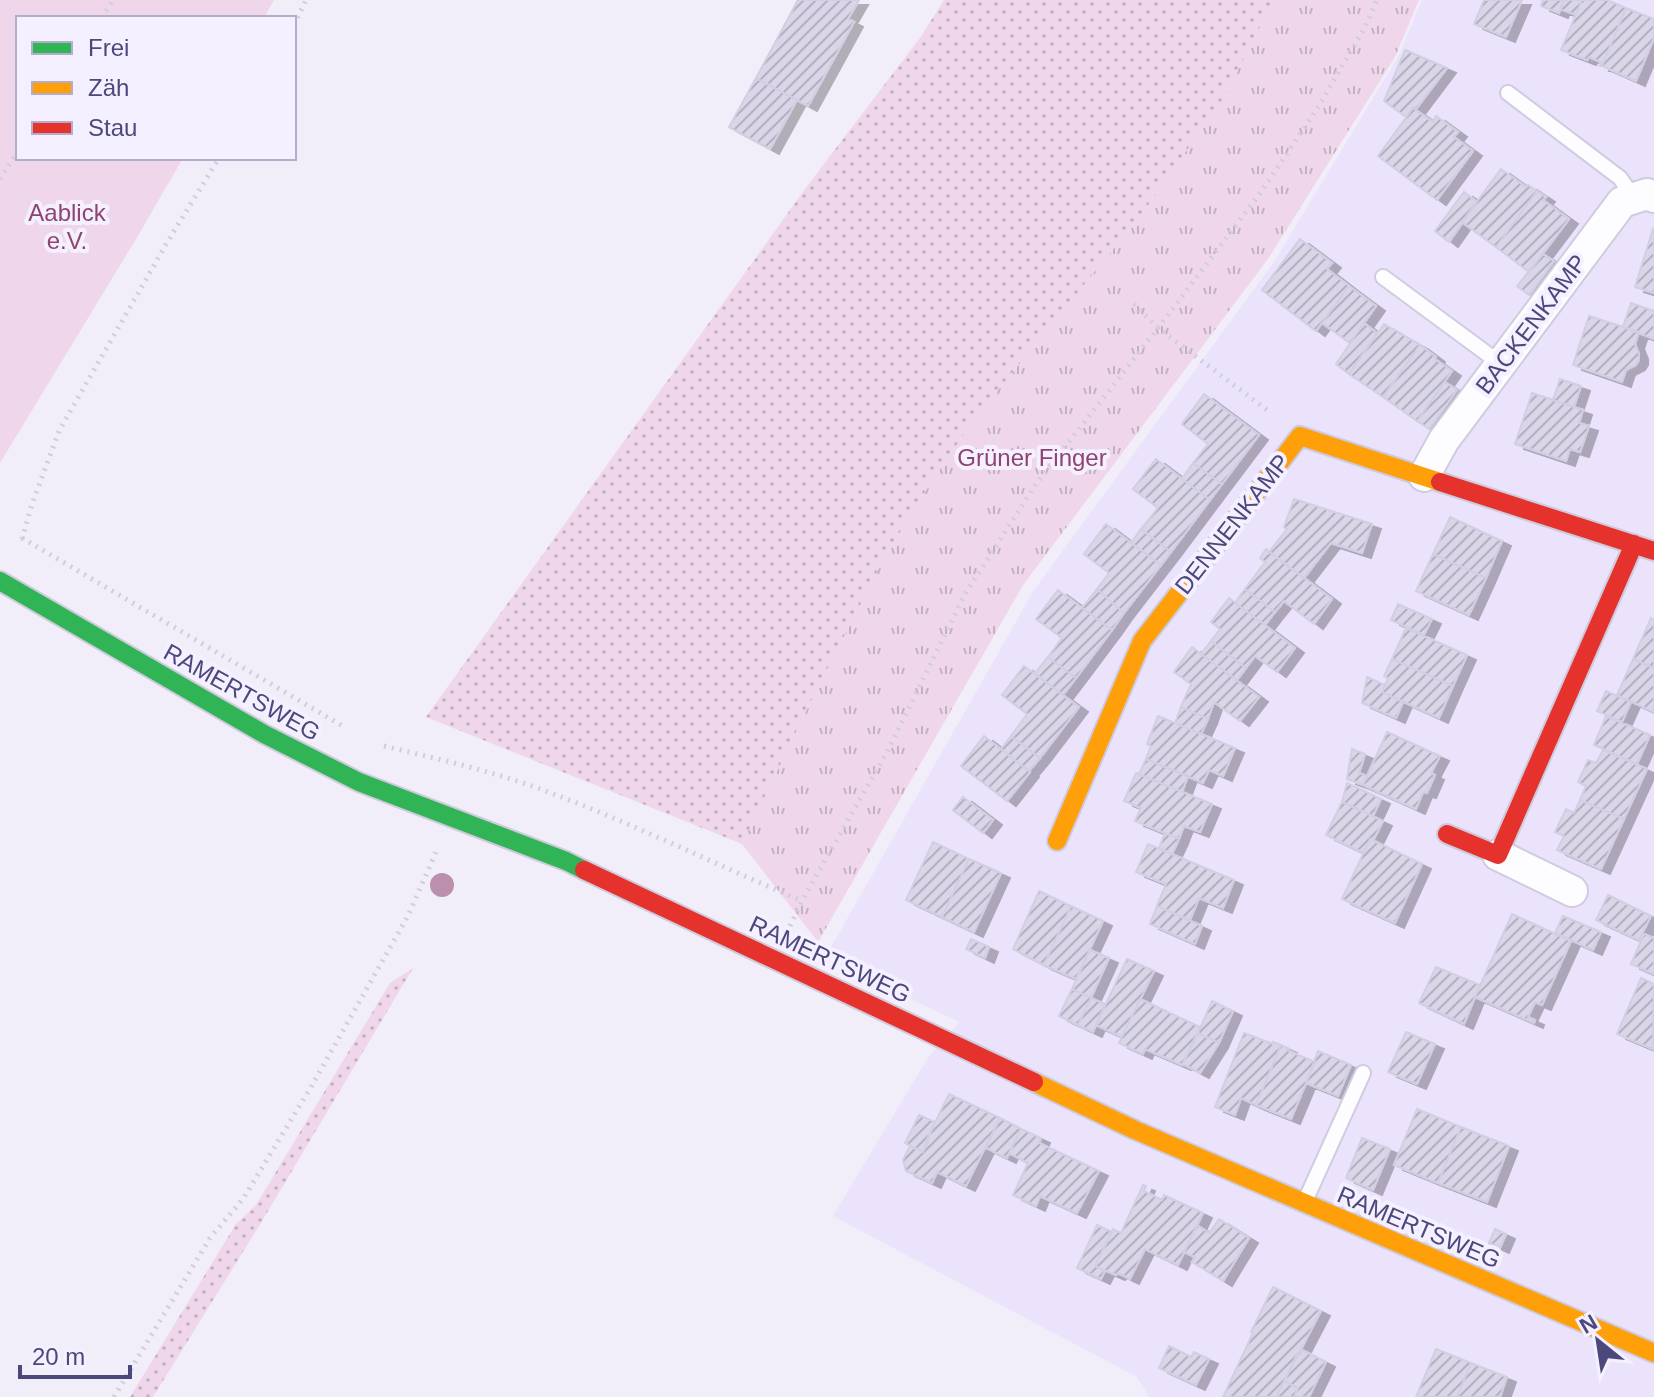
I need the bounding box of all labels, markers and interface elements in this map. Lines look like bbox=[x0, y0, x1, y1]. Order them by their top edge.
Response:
legend bbox=[16, 16, 296, 160]
text: Frei bbox=[88, 34, 129, 61]
text: Zäh bbox=[88, 74, 129, 101]
text: Stau bbox=[88, 114, 137, 141]
park label: Aablick e.V. bbox=[28, 199, 107, 254]
street label: BACKENKAMP bbox=[1470, 249, 1592, 399]
park label: Grüner Finger bbox=[957, 444, 1107, 471]
street label: DENNENKAMP bbox=[1169, 449, 1295, 599]
street label: RAMERTSWEG bbox=[159, 638, 325, 746]
street label: RAMERTSWEG bbox=[745, 910, 915, 1008]
street label: RAMERTSWEG bbox=[1334, 1181, 1504, 1273]
north arrow bbox=[1558, 1301, 1638, 1381]
text: N bbox=[1575, 1309, 1601, 1339]
scale bar bbox=[20, 1329, 130, 1379]
text: 20 m bbox=[32, 1343, 85, 1370]

